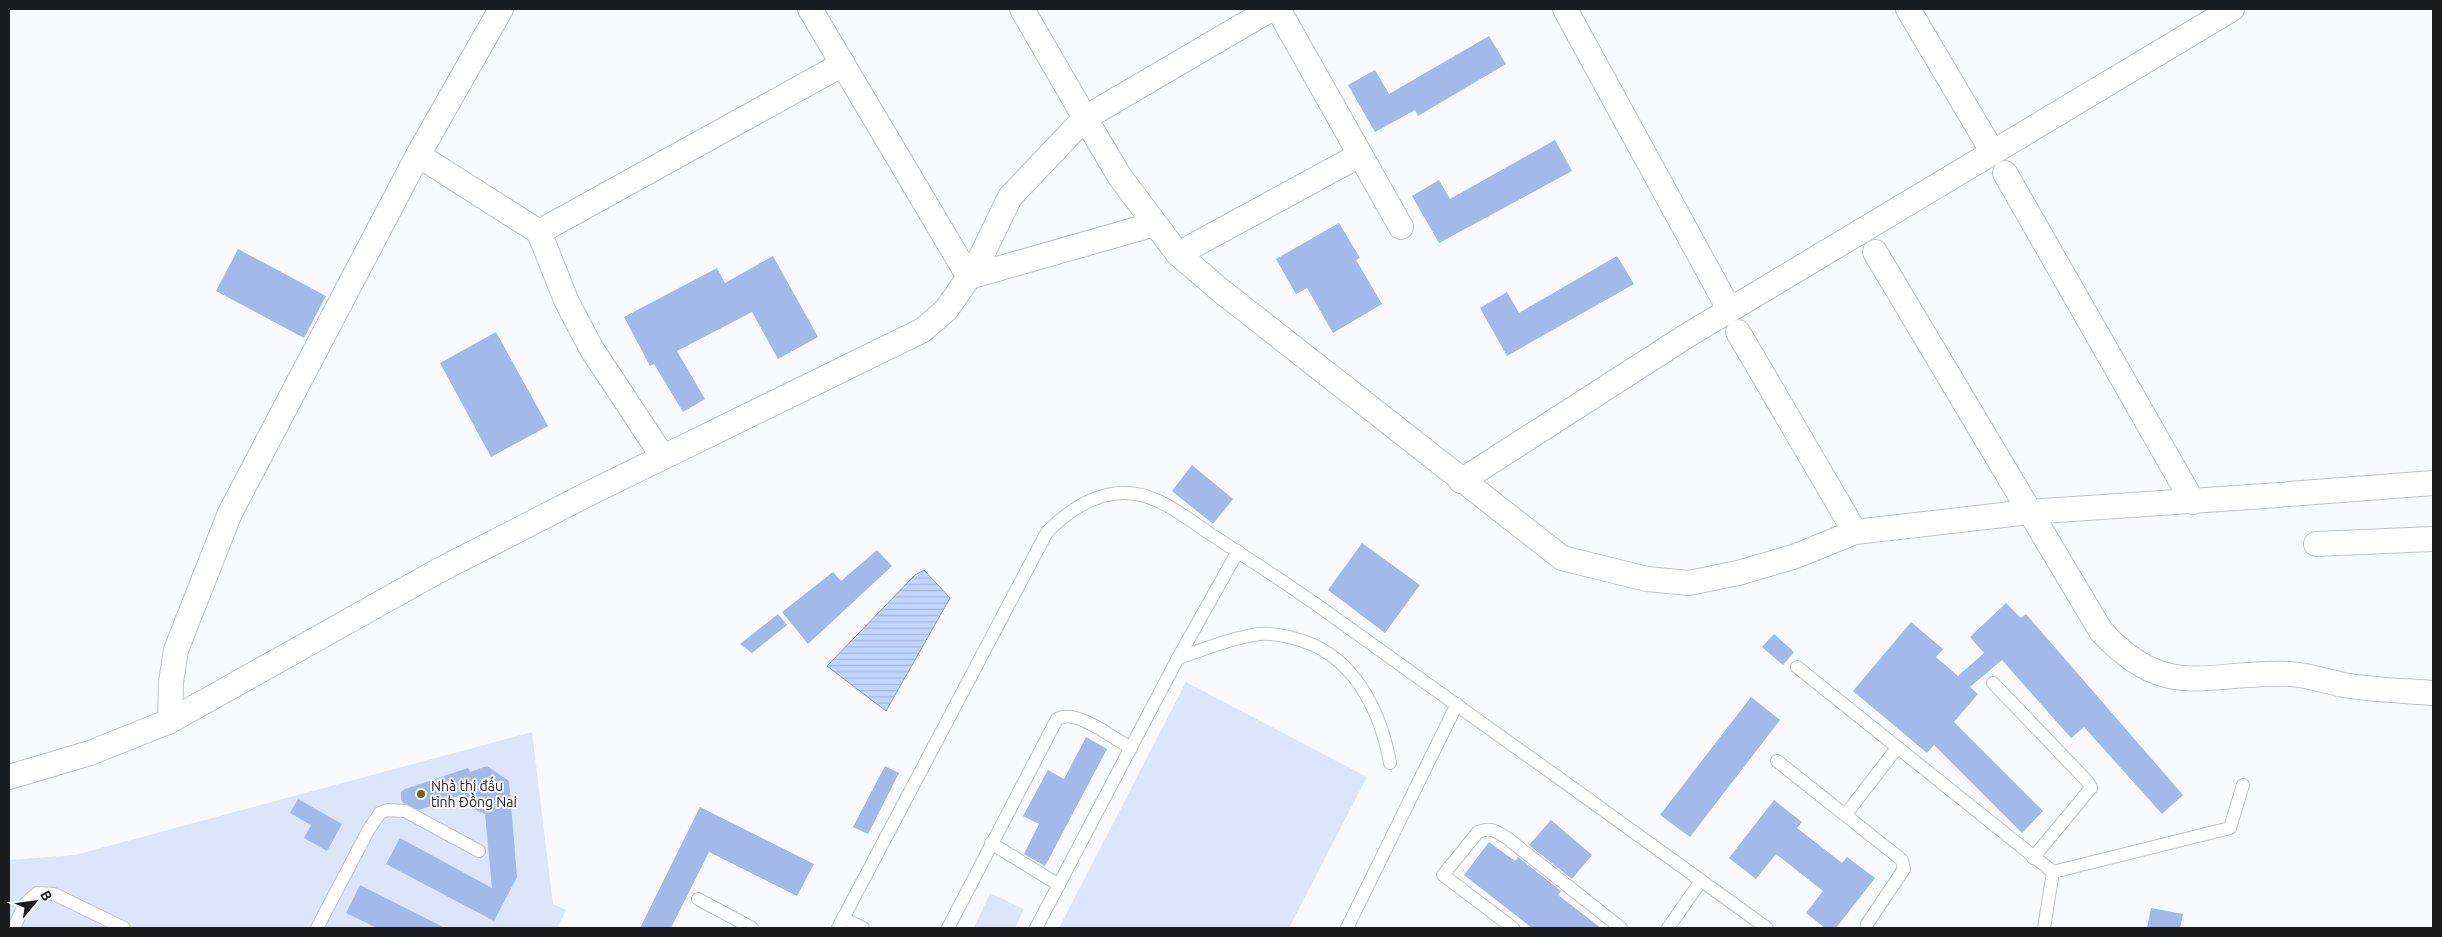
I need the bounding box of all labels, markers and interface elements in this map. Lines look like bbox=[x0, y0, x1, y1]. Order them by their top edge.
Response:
place label: Nhà thi đấu tỉnh Đồng Nai bbox=[431, 776, 517, 810]
marker: Nhà thi đấu tỉnh Đồng Nai bbox=[415, 788, 427, 800]
north arrow bbox=[10, 877, 60, 927]
text: B bbox=[37, 888, 56, 904]

